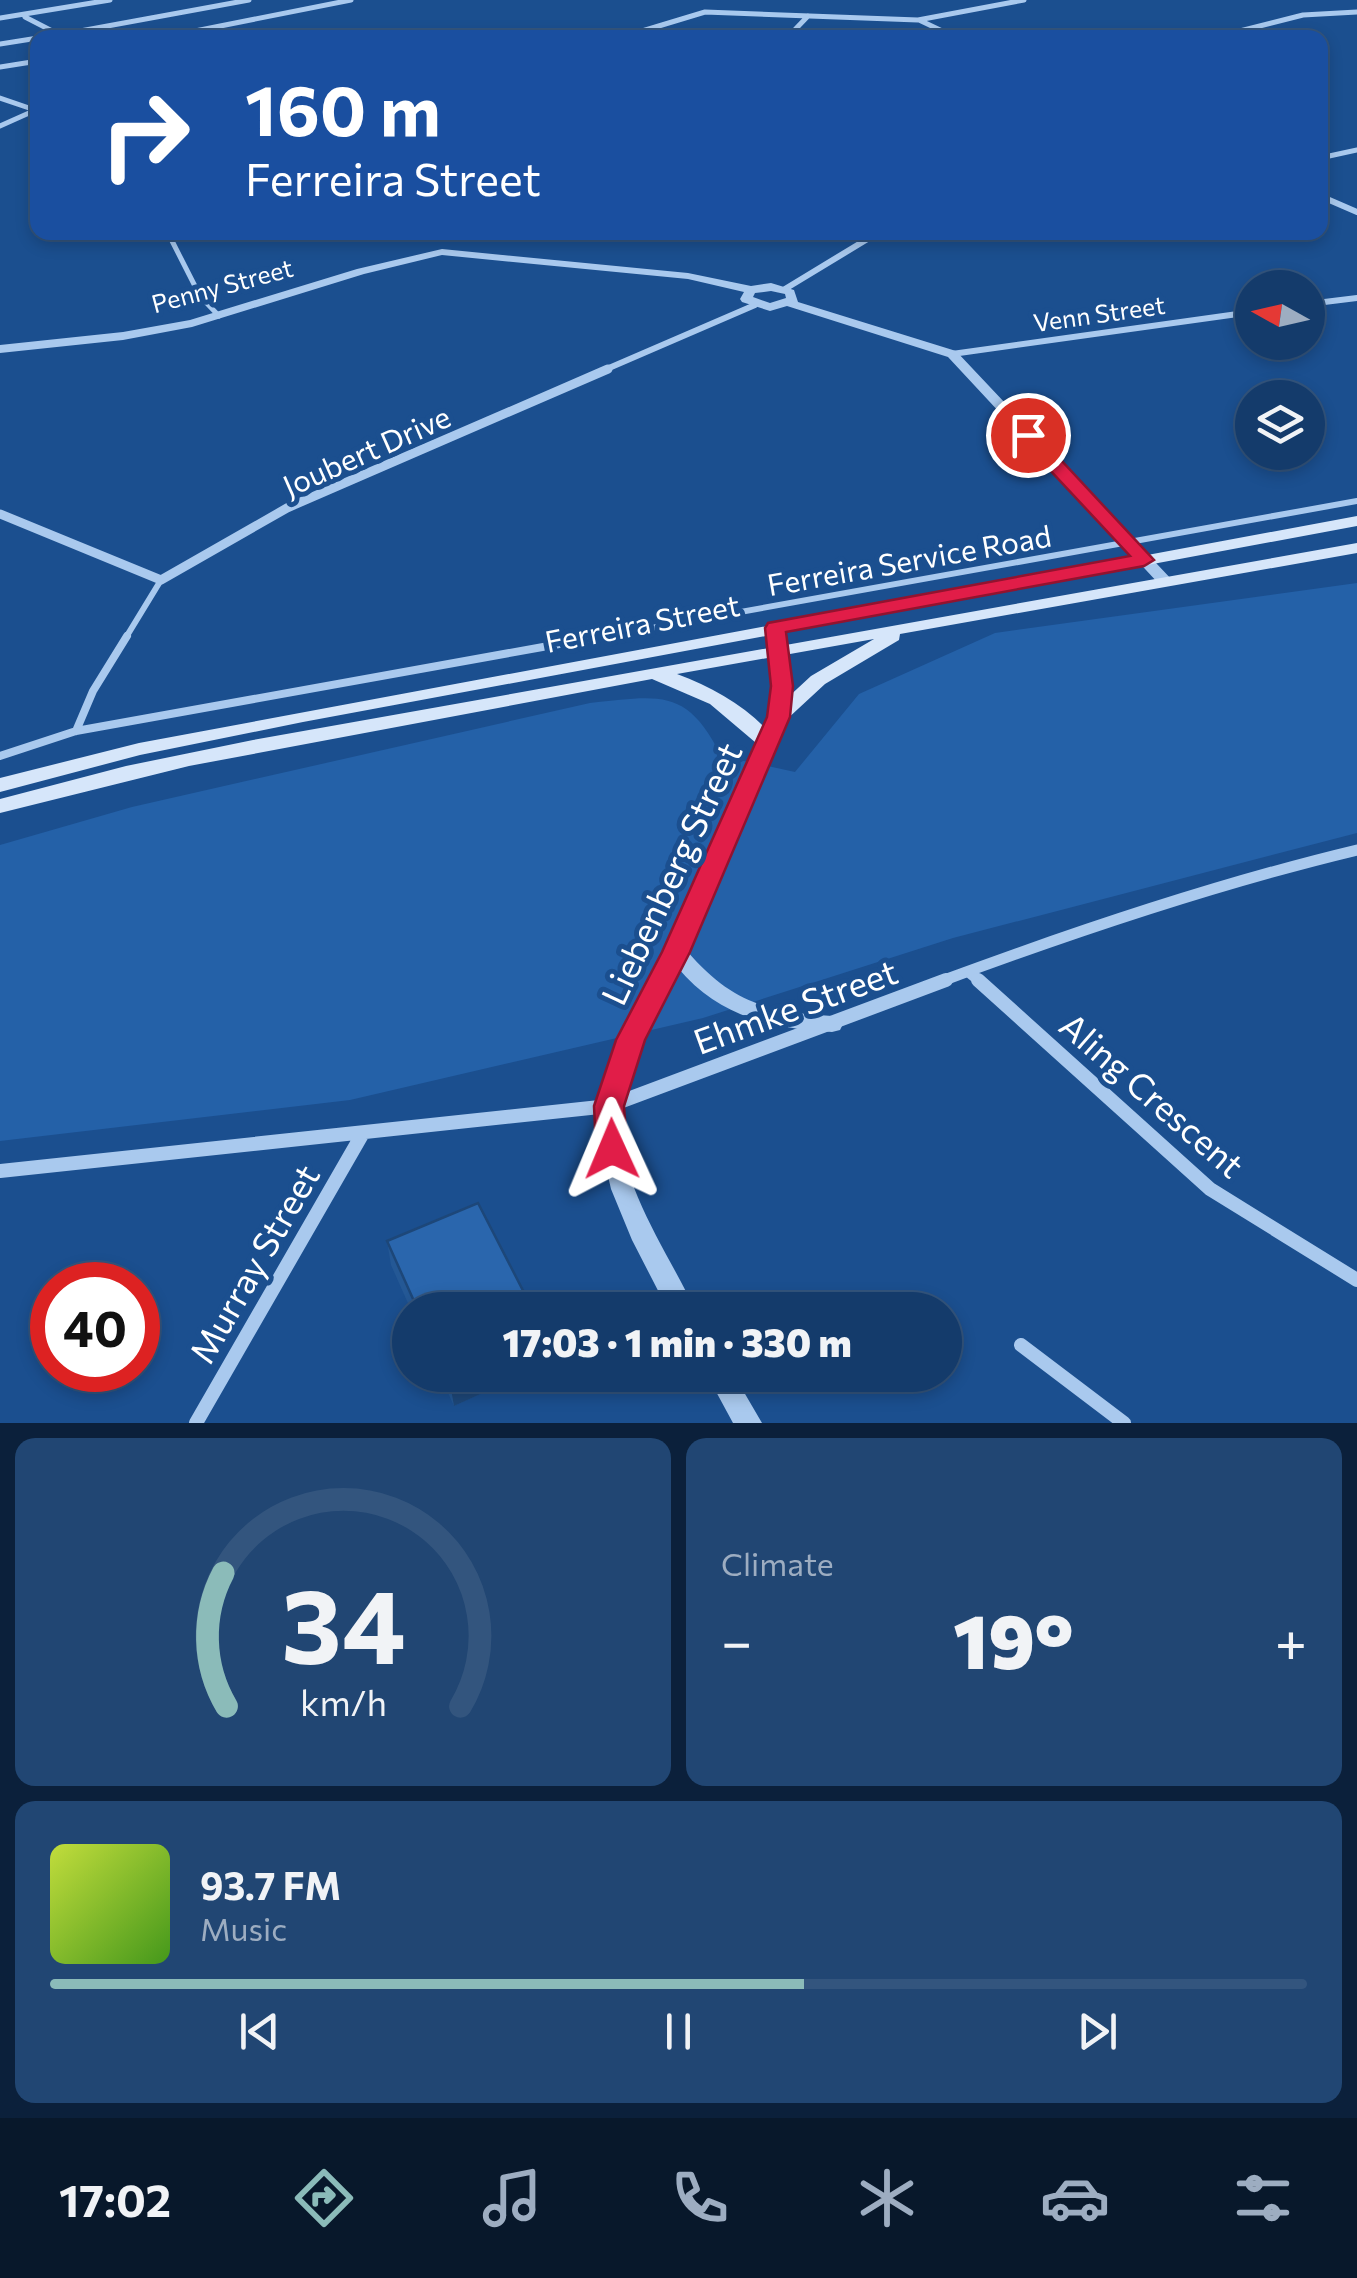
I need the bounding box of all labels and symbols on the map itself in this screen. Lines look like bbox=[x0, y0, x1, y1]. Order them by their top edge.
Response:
street label: Penny Street bbox=[148, 252, 296, 318]
north arrow bbox=[1235, 270, 1325, 360]
street label: Venn Street bbox=[1031, 289, 1167, 337]
pin bbox=[986, 393, 1071, 478]
street label: Joubert Drive bbox=[276, 397, 456, 503]
street label: Ferreira Service Road bbox=[764, 516, 1054, 602]
street label: Ferreira Street bbox=[542, 585, 742, 659]
street label: Liebenberg Street bbox=[590, 735, 750, 1011]
street label: Ehmke Street bbox=[687, 948, 903, 1062]
street label: Aling Crescent bbox=[1052, 1002, 1254, 1186]
position arrow bbox=[560, 1097, 664, 1201]
street label: Murray Street bbox=[179, 1156, 327, 1370]
speed limit sign: 40 bbox=[30, 1262, 160, 1392]

